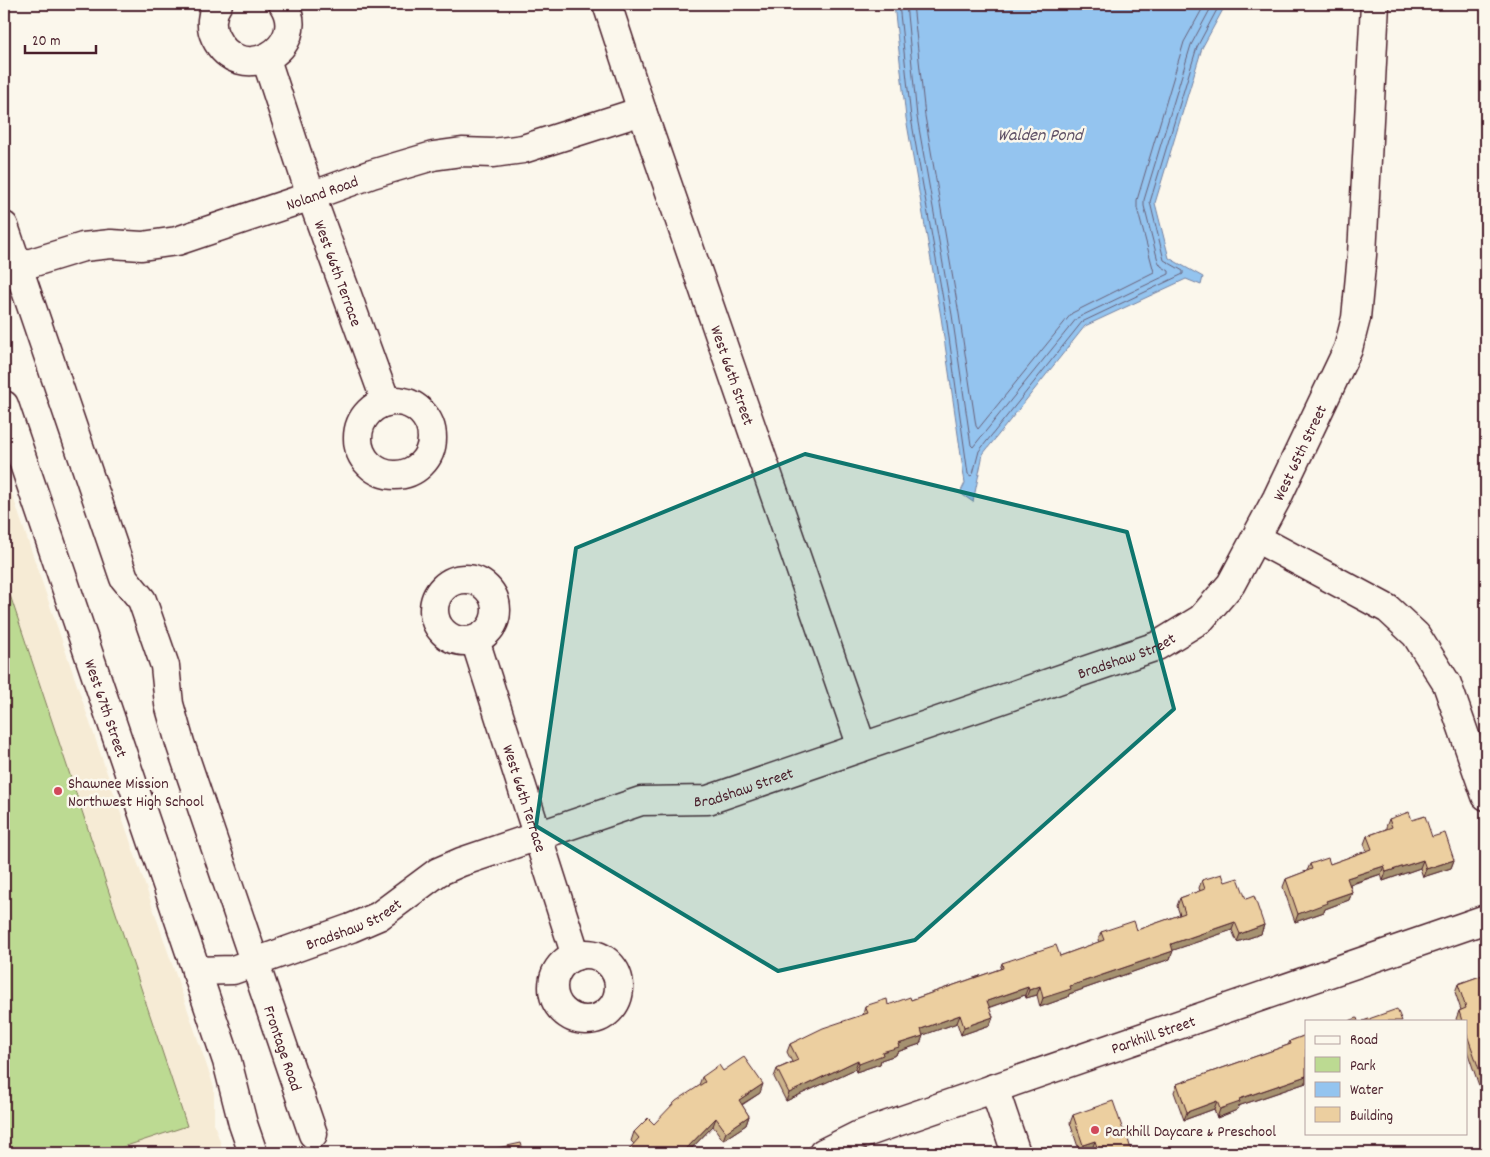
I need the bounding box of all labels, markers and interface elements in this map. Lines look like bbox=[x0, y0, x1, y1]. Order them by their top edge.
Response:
scale bar bbox=[25, 22, 96, 54]
text: 20 m bbox=[32, 31, 60, 53]
water label: Walden Pond bbox=[998, 124, 1085, 149]
street label: Noland Road bbox=[283, 171, 362, 218]
street label: West 66th Terrace bbox=[307, 217, 367, 330]
street label: West 66th Street bbox=[703, 323, 759, 429]
street label: West 65th Street bbox=[1268, 402, 1334, 505]
street label: Bradshaw Street bbox=[1075, 628, 1181, 686]
street label: West 67th Street bbox=[77, 657, 132, 761]
street label: West 66th Terrace bbox=[495, 742, 551, 855]
street label: Bradshaw Street bbox=[694, 763, 797, 814]
place label: Shawnee Mission Northwest High School bbox=[68, 773, 204, 814]
marker: Shawnee Mission Northwest High School bbox=[52, 785, 64, 797]
street label: Bradshaw Street bbox=[303, 894, 407, 957]
street label: Frontage Road bbox=[256, 1003, 307, 1094]
street label: Parkhill Street bbox=[1108, 1011, 1199, 1061]
legend bbox=[1305, 1020, 1468, 1134]
text: Road bbox=[1350, 1030, 1378, 1052]
text: Park bbox=[1350, 1056, 1376, 1078]
text: Water bbox=[1350, 1080, 1384, 1102]
text: Building bbox=[1350, 1106, 1393, 1128]
place label: Parkhill Daycare & Preschool bbox=[1105, 1121, 1276, 1144]
marker: Parkhill Daycare & Preschool bbox=[1089, 1124, 1101, 1136]

